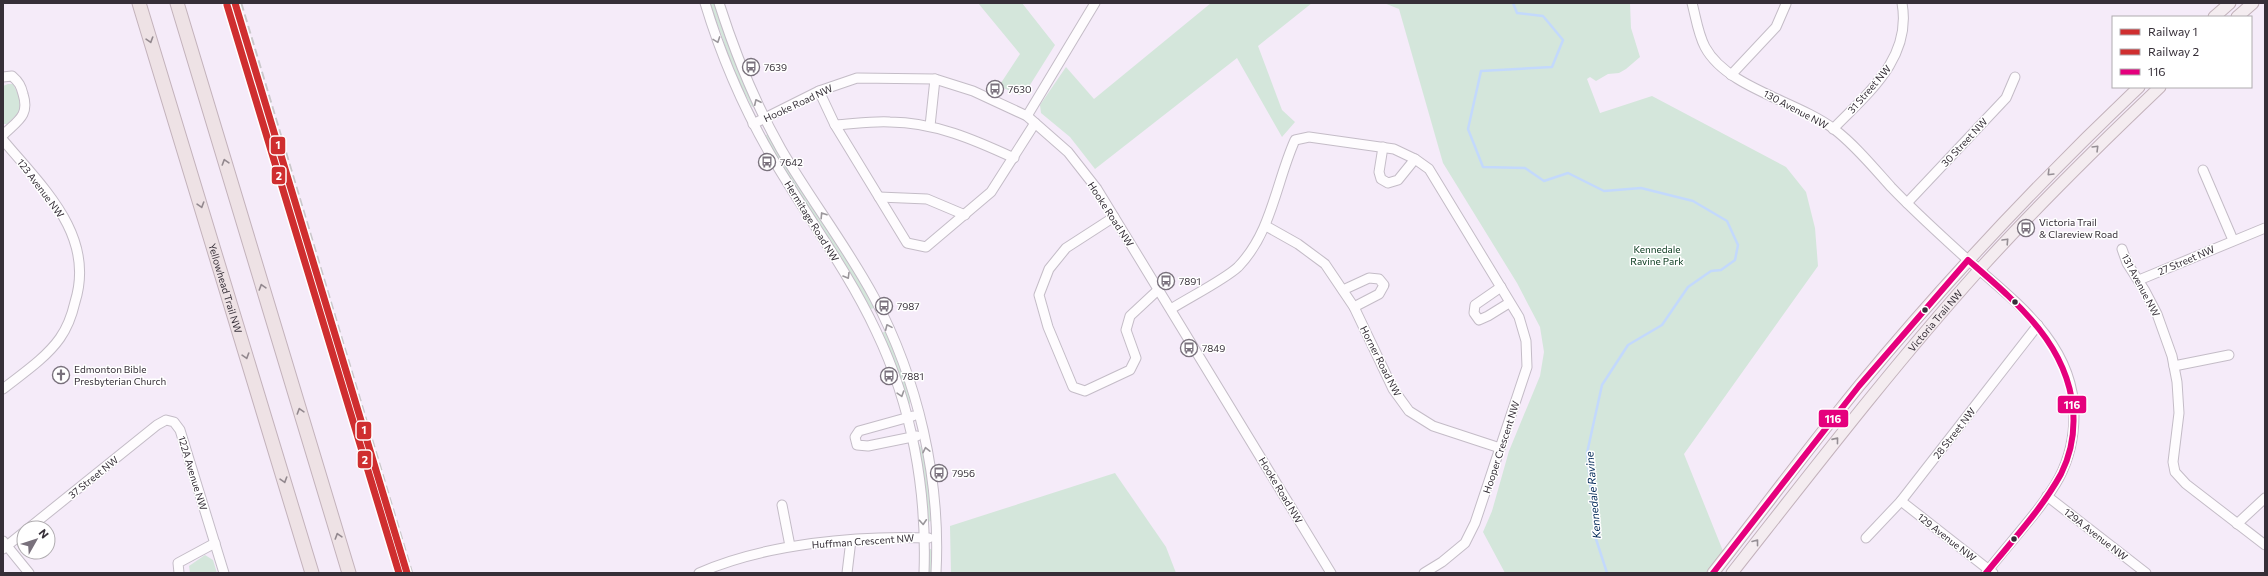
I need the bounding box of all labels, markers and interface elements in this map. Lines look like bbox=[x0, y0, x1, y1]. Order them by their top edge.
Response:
legend bbox=[2112, 16, 2252, 88]
text: Railway 1 bbox=[2148, 24, 2198, 38]
one-way arrow bbox=[713, 36, 721, 43]
one-way arrow bbox=[146, 37, 154, 44]
text: Railway 2 bbox=[2148, 44, 2200, 58]
bus stop icon: 7639 bbox=[741, 57, 761, 77]
place label: 7639 bbox=[764, 61, 787, 73]
street label: 31 Street NW bbox=[1845, 62, 1893, 116]
text: 116 bbox=[2148, 64, 2166, 78]
bus stop icon: 7630 bbox=[985, 79, 1005, 99]
street label: Hooke Road NW bbox=[762, 82, 834, 124]
place label: 7630 bbox=[1008, 83, 1032, 95]
street label: 130 Avenue NW bbox=[1762, 87, 1830, 131]
one-way arrow bbox=[754, 99, 762, 107]
street label: 30 Street NW bbox=[1938, 115, 1990, 169]
line badge: 1 bbox=[270, 136, 286, 155]
text: 1 bbox=[276, 138, 281, 151]
one-way arrow bbox=[2091, 145, 2099, 153]
bus stop icon: 7642 bbox=[757, 152, 777, 172]
street label: 123 Avenue NW bbox=[15, 156, 67, 220]
place label: 7642 bbox=[780, 156, 803, 168]
one-way arrow bbox=[221, 159, 230, 166]
line badge: 2 bbox=[271, 166, 286, 185]
one-way arrow bbox=[2047, 168, 2055, 176]
text: 2 bbox=[276, 169, 282, 182]
street label: Hermitage Road NW bbox=[782, 178, 842, 264]
street label: Hooke Road NW bbox=[1086, 179, 1136, 249]
one-way arrow bbox=[196, 201, 204, 208]
one-way arrow bbox=[820, 212, 827, 219]
place label: Victoria Trail & Clareview Road bbox=[2039, 216, 2118, 240]
bus stop icon: Victoria Trail & Clareview Road bbox=[2016, 218, 2036, 238]
one-way arrow bbox=[2001, 238, 2009, 246]
street label: Yellowhead Trail NW bbox=[206, 242, 245, 335]
park label: Kennedale Ravine Park bbox=[1630, 243, 1684, 267]
street label: 27 Street NW bbox=[2156, 243, 2216, 277]
street label: 131 Avenue NW bbox=[2119, 252, 2163, 318]
bus stop icon: 7891 bbox=[1156, 271, 1176, 291]
one-way arrow bbox=[842, 272, 849, 279]
place label: 7891 bbox=[1179, 275, 1201, 287]
one-way arrow bbox=[258, 283, 267, 290]
street label: Victoria Trail NW bbox=[1905, 287, 1965, 354]
bus stop icon: 7987 bbox=[874, 296, 894, 316]
unlabelled marker bbox=[2010, 297, 2020, 307]
place label: 7987 bbox=[897, 300, 920, 312]
unlabelled marker bbox=[1920, 305, 1930, 315]
one-way arrow bbox=[885, 323, 893, 331]
street label: Horner Road NW bbox=[1358, 324, 1404, 398]
bus stop icon: 7849 bbox=[1179, 338, 1199, 358]
place label: 7849 bbox=[1202, 342, 1225, 354]
one-way arrow bbox=[241, 352, 250, 359]
place label: Edmonton Bible Presbyterian Church bbox=[74, 363, 166, 387]
church icon: Edmonton Bible Presbyterian Church bbox=[51, 365, 71, 385]
bus stop icon: 7881 bbox=[879, 366, 899, 386]
place label: 7881 bbox=[902, 370, 924, 382]
one-way arrow bbox=[896, 390, 905, 397]
line badge: 116 bbox=[2057, 395, 2087, 414]
text: 116 bbox=[2064, 398, 2081, 411]
street label: Hooper Crescent NW bbox=[1480, 399, 1522, 495]
street label: 28 Street NW bbox=[1930, 405, 1978, 461]
one-way arrow bbox=[296, 408, 305, 415]
line badge: 116 bbox=[1818, 409, 1849, 428]
text: 116 bbox=[1825, 412, 1842, 425]
line badge: 1 bbox=[356, 421, 372, 440]
text: 1 bbox=[362, 423, 367, 436]
street label: 122A Avenue NW bbox=[176, 434, 210, 512]
one-way arrow bbox=[1832, 437, 1839, 444]
one-way arrow bbox=[923, 447, 931, 454]
line badge: 2 bbox=[357, 450, 372, 469]
water label: Kennedale Ravine bbox=[1582, 451, 1603, 539]
street label: 37 Street NW bbox=[66, 453, 120, 501]
text: 2 bbox=[362, 453, 368, 466]
street label: Hooke Road NW bbox=[1257, 455, 1305, 525]
bus stop icon: 7956 bbox=[929, 463, 949, 483]
place label: 7956 bbox=[952, 467, 975, 479]
one-way arrow bbox=[279, 477, 288, 484]
street label: 129A Avenue NW bbox=[2062, 505, 2130, 563]
street label: 129 Avenue NW bbox=[1915, 510, 1979, 564]
one-way arrow bbox=[919, 519, 928, 525]
north arrow bbox=[16, 520, 56, 560]
text: N bbox=[37, 526, 52, 541]
street label: Huffman Crescent NW bbox=[811, 531, 915, 551]
one-way arrow bbox=[334, 532, 343, 539]
unlabelled marker bbox=[2009, 534, 2019, 544]
one-way arrow bbox=[1751, 540, 1758, 547]

